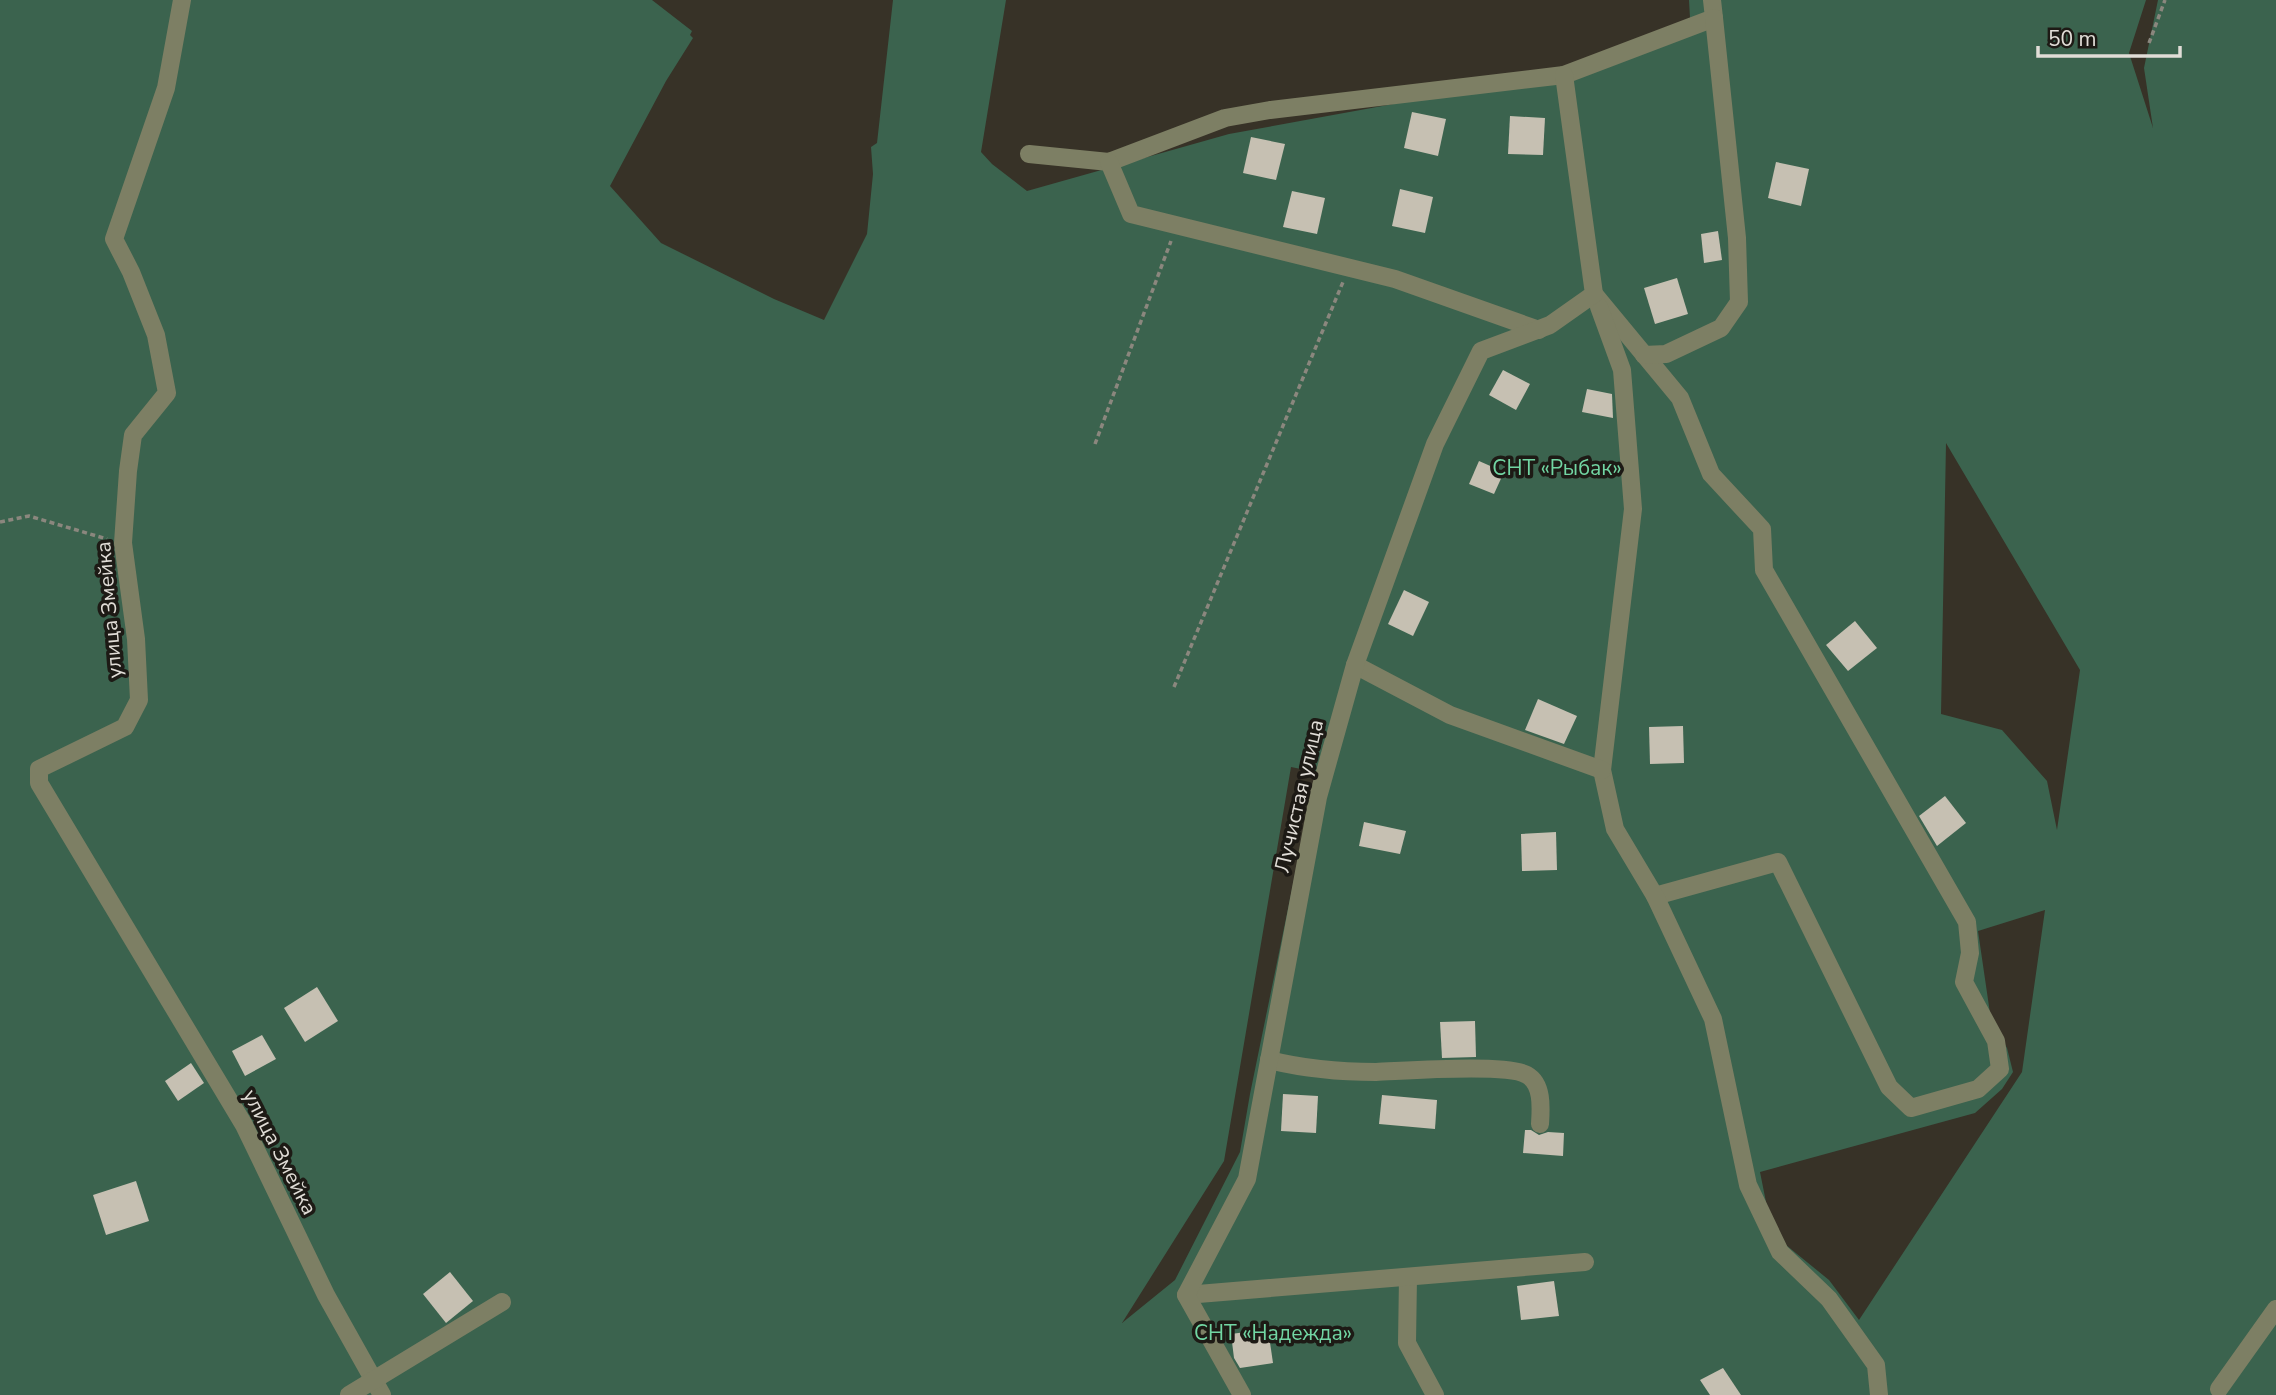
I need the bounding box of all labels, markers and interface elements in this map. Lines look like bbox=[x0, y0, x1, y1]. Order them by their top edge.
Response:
scale bar bbox=[2038, 14, 2180, 58]
text: 50 m bbox=[2048, 25, 2097, 53]
park label: СНТ «Рыбак» bbox=[1492, 454, 1622, 482]
street label: улица Змейка bbox=[89, 540, 129, 680]
street label: Лучистая улица bbox=[1268, 717, 1330, 875]
street label: улица Змейка bbox=[236, 1084, 324, 1220]
park label: СНТ «Надежда» bbox=[1194, 1319, 1352, 1347]

